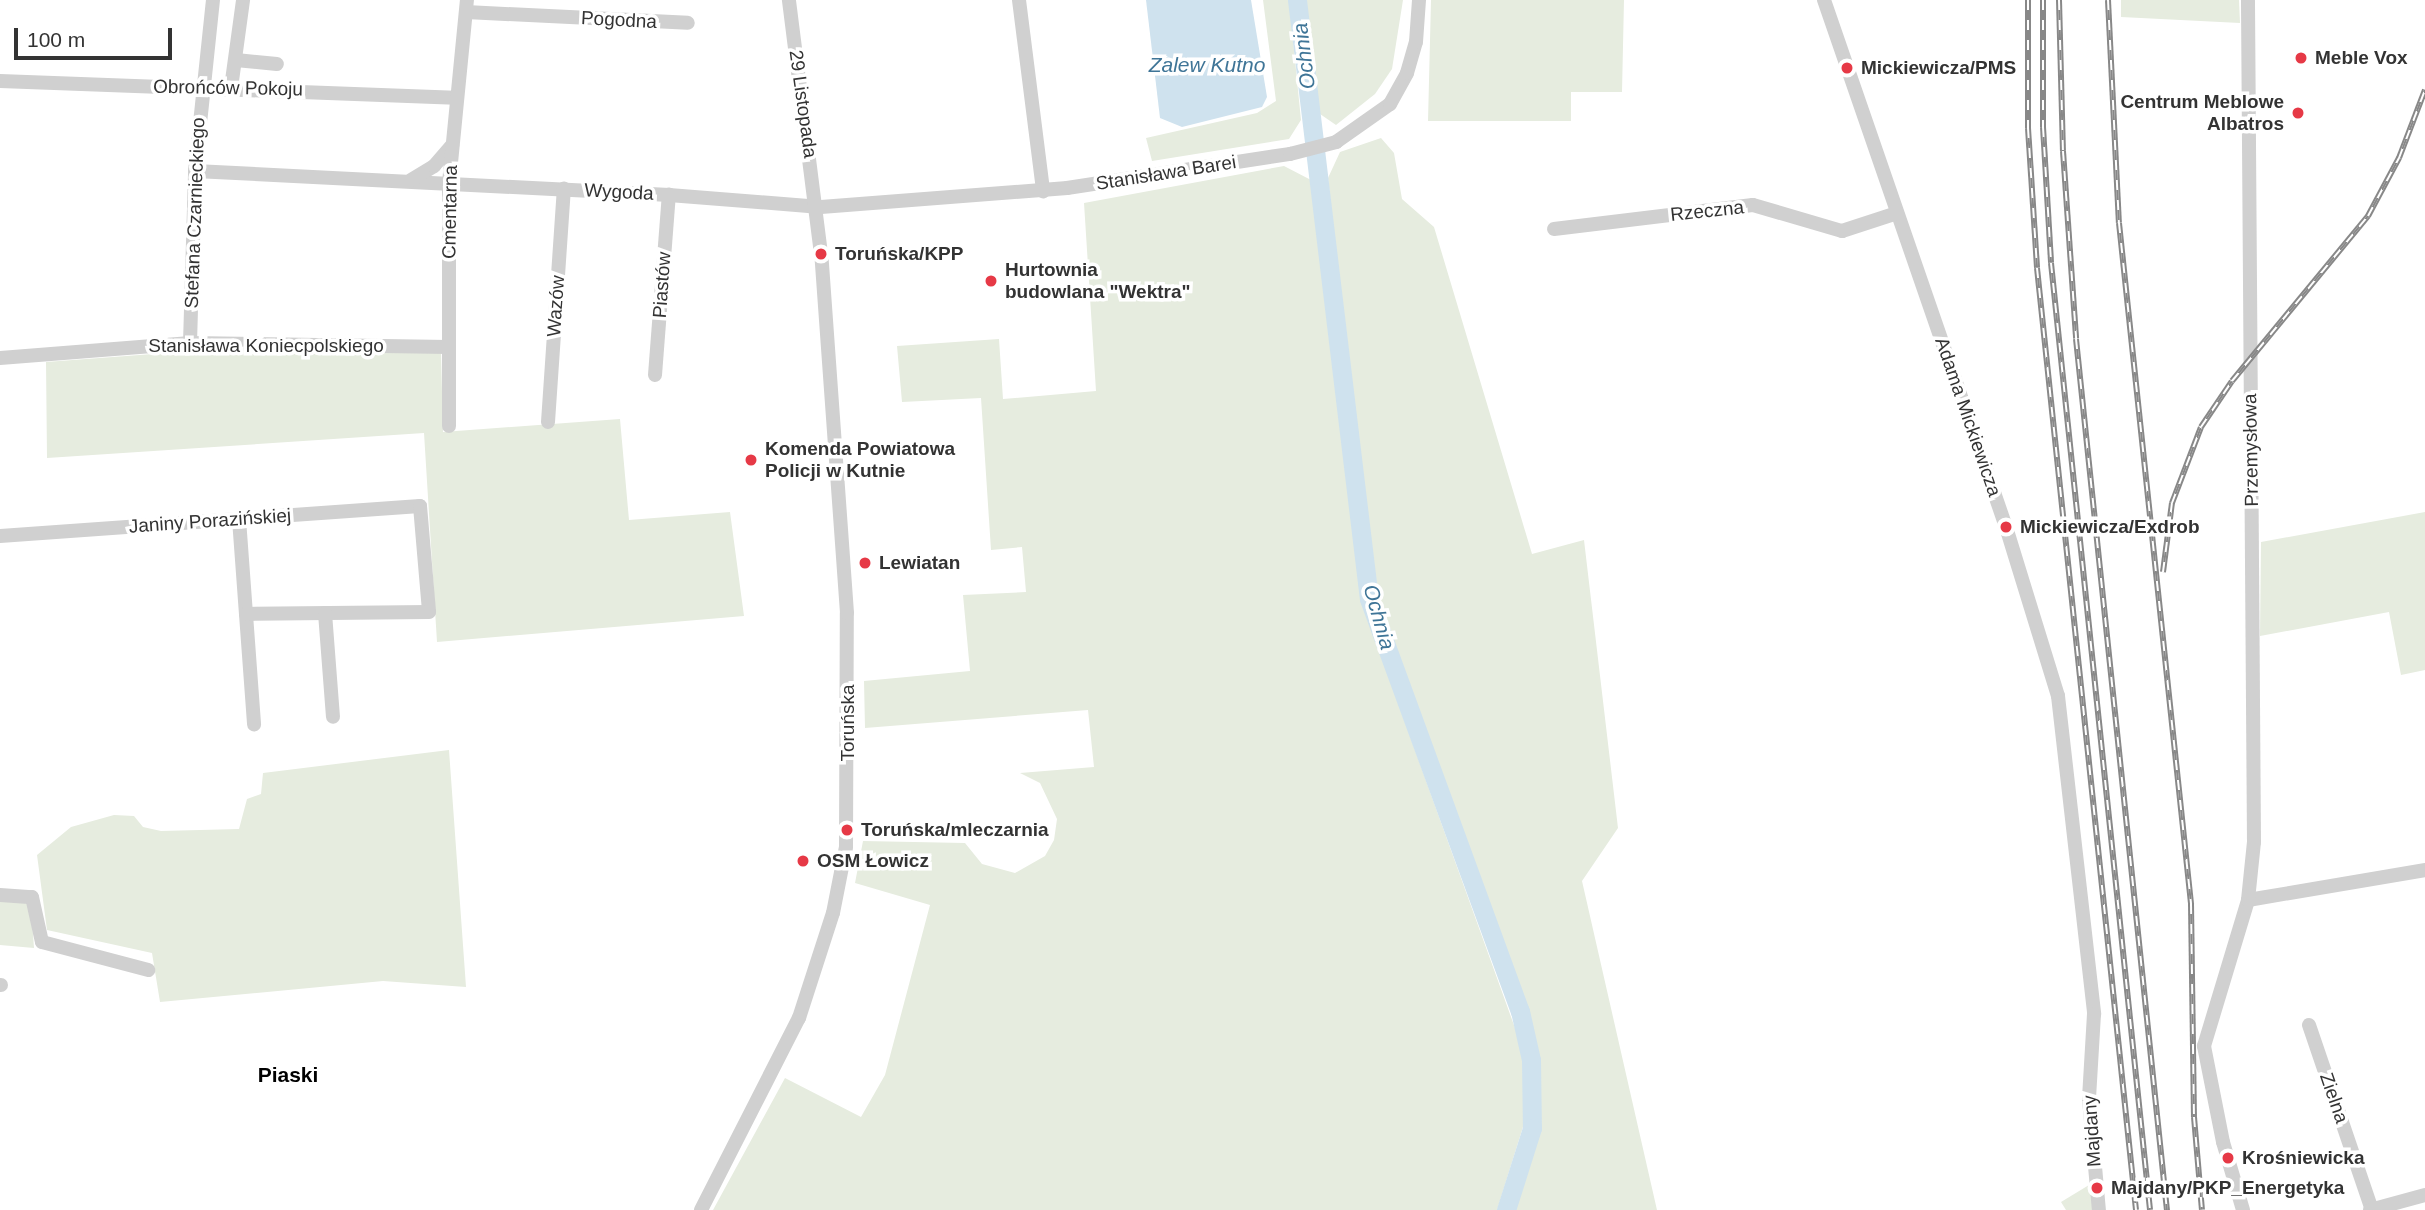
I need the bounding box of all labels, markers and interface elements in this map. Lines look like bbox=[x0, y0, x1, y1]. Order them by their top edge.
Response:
street label: Pogodna bbox=[580, 7, 658, 33]
scale bar bbox=[18, 14, 175, 58]
water label: Ochnia bbox=[1287, 21, 1321, 91]
text: 100 m bbox=[27, 28, 85, 51]
place label: Meble Vox bbox=[2315, 47, 2408, 69]
street label: 29 Listopada bbox=[784, 49, 822, 159]
marker: Meble Vox bbox=[2293, 50, 2309, 66]
water label: Zalew Kutno bbox=[1149, 52, 1265, 78]
place label: Mickiewicza/PMS bbox=[1861, 57, 2016, 79]
marker: Mickiewicza/PMS bbox=[1839, 60, 1855, 76]
street label: Obrońców Pokoju bbox=[153, 75, 303, 101]
place label: Centrum Meblowe Albatros bbox=[2120, 91, 2284, 135]
marker: Centrum Meblowe Albatros bbox=[2290, 105, 2306, 121]
street label: Stefana Czarnieckiego bbox=[180, 117, 210, 309]
street label: Stanisława Barei bbox=[1094, 151, 1238, 195]
street label: Cmentarna bbox=[438, 165, 462, 259]
street label: Wygoda bbox=[584, 179, 654, 205]
street label: Rzeczna bbox=[1669, 196, 1745, 226]
place label: Toruńska/KPP bbox=[835, 243, 963, 265]
marker: Toruńska/KPP bbox=[813, 246, 829, 262]
street label: Piastów bbox=[648, 251, 676, 319]
place label: Hurtownia budowlana "Wektra" bbox=[1005, 259, 1191, 303]
marker: Hurtownia budowlana "Wektra" bbox=[983, 273, 999, 289]
street label: Wazów bbox=[542, 274, 570, 338]
street label: Adama Mickiewicza bbox=[1930, 334, 2006, 500]
street label: Stanisława Koniecpolskiego bbox=[148, 335, 384, 357]
street label: Przemysłowa bbox=[2239, 393, 2263, 507]
place label: Komenda Powiatowa Policji w Kutnie bbox=[765, 438, 955, 482]
marker: Komenda Powiatowa Policji w Kutnie bbox=[743, 452, 759, 468]
street label: Janiny Porazińskiej bbox=[128, 504, 292, 538]
place label: Mickiewicza/Exdrob bbox=[2020, 516, 2200, 538]
marker: Mickiewicza/Exdrob bbox=[1998, 519, 2014, 535]
place label: Lewiatan bbox=[879, 552, 960, 574]
marker: Lewiatan bbox=[857, 555, 873, 571]
water label: Ochnia bbox=[1358, 582, 1400, 652]
street label: Toruńska bbox=[837, 684, 859, 762]
place label: Toruńska/mleczarnia bbox=[861, 819, 1049, 841]
marker: Toruńska/mleczarnia bbox=[839, 822, 855, 838]
place label: OSM Łowicz bbox=[817, 850, 929, 872]
marker: OSM Łowicz bbox=[795, 853, 811, 869]
district label: Piaski bbox=[258, 1062, 318, 1088]
street label: Zielna bbox=[2315, 1070, 2353, 1126]
street label: Majdany bbox=[2078, 1094, 2106, 1168]
place label: Krośniewicka bbox=[2242, 1147, 2364, 1169]
marker: Krośniewicka bbox=[2220, 1150, 2236, 1166]
place label: Majdany/PKP_Energetyka bbox=[2111, 1177, 2344, 1199]
marker: Majdany/PKP_Energetyka bbox=[2089, 1180, 2105, 1196]

